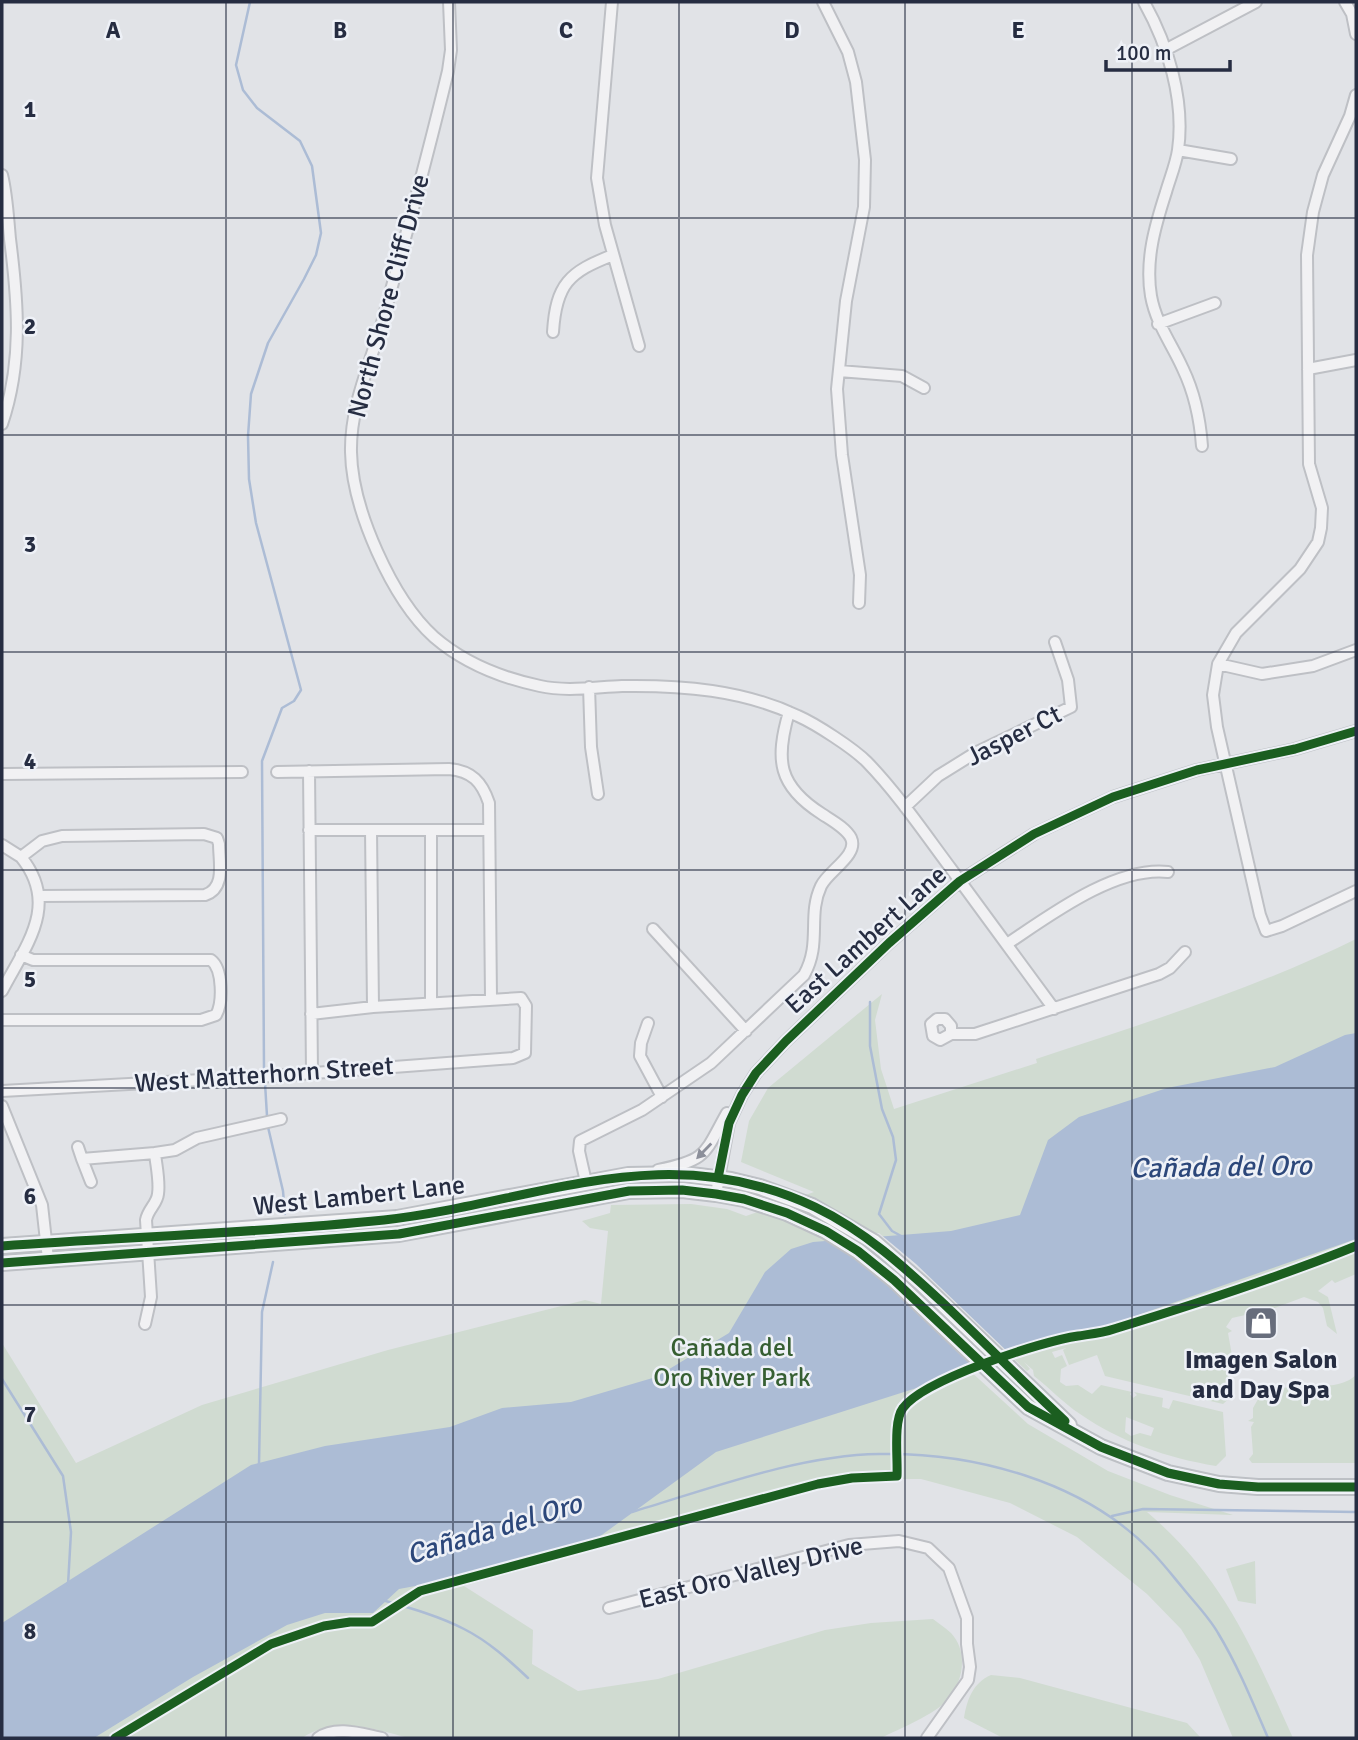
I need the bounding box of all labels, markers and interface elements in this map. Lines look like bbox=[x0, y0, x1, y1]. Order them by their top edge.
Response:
text: A bbox=[106, 16, 121, 45]
text: B bbox=[333, 16, 347, 45]
text: C bbox=[559, 16, 573, 45]
text: D bbox=[784, 16, 800, 45]
text: E bbox=[1011, 16, 1025, 45]
scale bar bbox=[1106, 28, 1230, 72]
text: 100 m bbox=[1116, 40, 1171, 66]
text: 1 bbox=[24, 95, 36, 124]
street label: North Shore Cliff Drive bbox=[341, 171, 437, 421]
text: 2 bbox=[24, 312, 36, 341]
text: 3 bbox=[24, 530, 36, 559]
street label: Jasper Ct bbox=[961, 698, 1067, 774]
text: 4 bbox=[24, 747, 36, 776]
street label: East Lambert Lane bbox=[779, 859, 953, 1021]
text: 5 bbox=[24, 965, 36, 994]
street label: West Matterhorn Street bbox=[133, 1050, 395, 1100]
one-way arrow bbox=[697, 1142, 713, 1159]
water label: Cañada del Oro bbox=[1130, 1148, 1313, 1186]
street label: West Lambert Lane bbox=[251, 1169, 467, 1223]
text: 6 bbox=[24, 1182, 36, 1211]
shop icon: Imagen Salon and Day Spa bbox=[1242, 1304, 1280, 1342]
park label: Cañada del Oro River Park bbox=[653, 1332, 811, 1394]
place label: Imagen Salon and Day Spa bbox=[1185, 1344, 1337, 1406]
text: 7 bbox=[24, 1400, 36, 1429]
water label: Cañada del Oro bbox=[402, 1486, 587, 1572]
street label: East Oro Valley Drive bbox=[636, 1530, 866, 1616]
text: 8 bbox=[24, 1617, 36, 1646]

